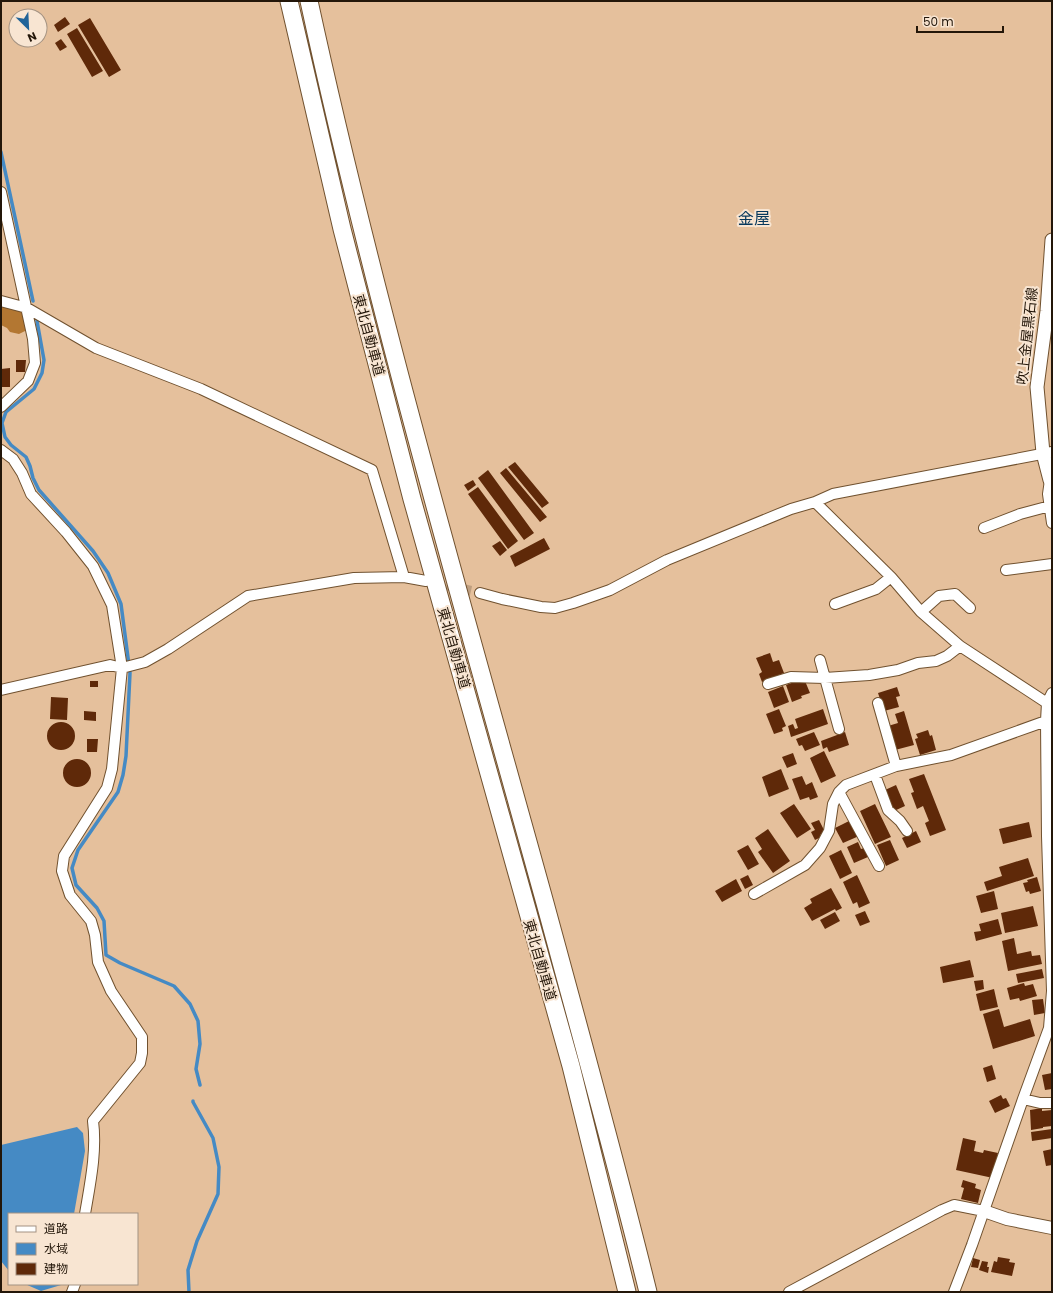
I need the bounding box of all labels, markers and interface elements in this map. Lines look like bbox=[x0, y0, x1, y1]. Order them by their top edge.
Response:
north arrow bbox=[8, 8, 48, 48]
scale bar bbox=[917, 8, 1003, 34]
text: 50 m bbox=[923, 13, 954, 30]
text: N bbox=[25, 28, 39, 46]
district label: 金屋 bbox=[738, 207, 770, 230]
street label: 吹上金屋黒石線 bbox=[1012, 286, 1042, 386]
street label: 東北自動車道 bbox=[348, 292, 390, 378]
street label: 東北自動車道 bbox=[433, 605, 475, 691]
street label: 東北自動車道 bbox=[519, 917, 561, 1003]
legend bbox=[8, 1213, 138, 1285]
text: 道路 bbox=[44, 1220, 68, 1237]
text: 水域 bbox=[44, 1240, 68, 1257]
text: 建物 bbox=[44, 1260, 68, 1277]

